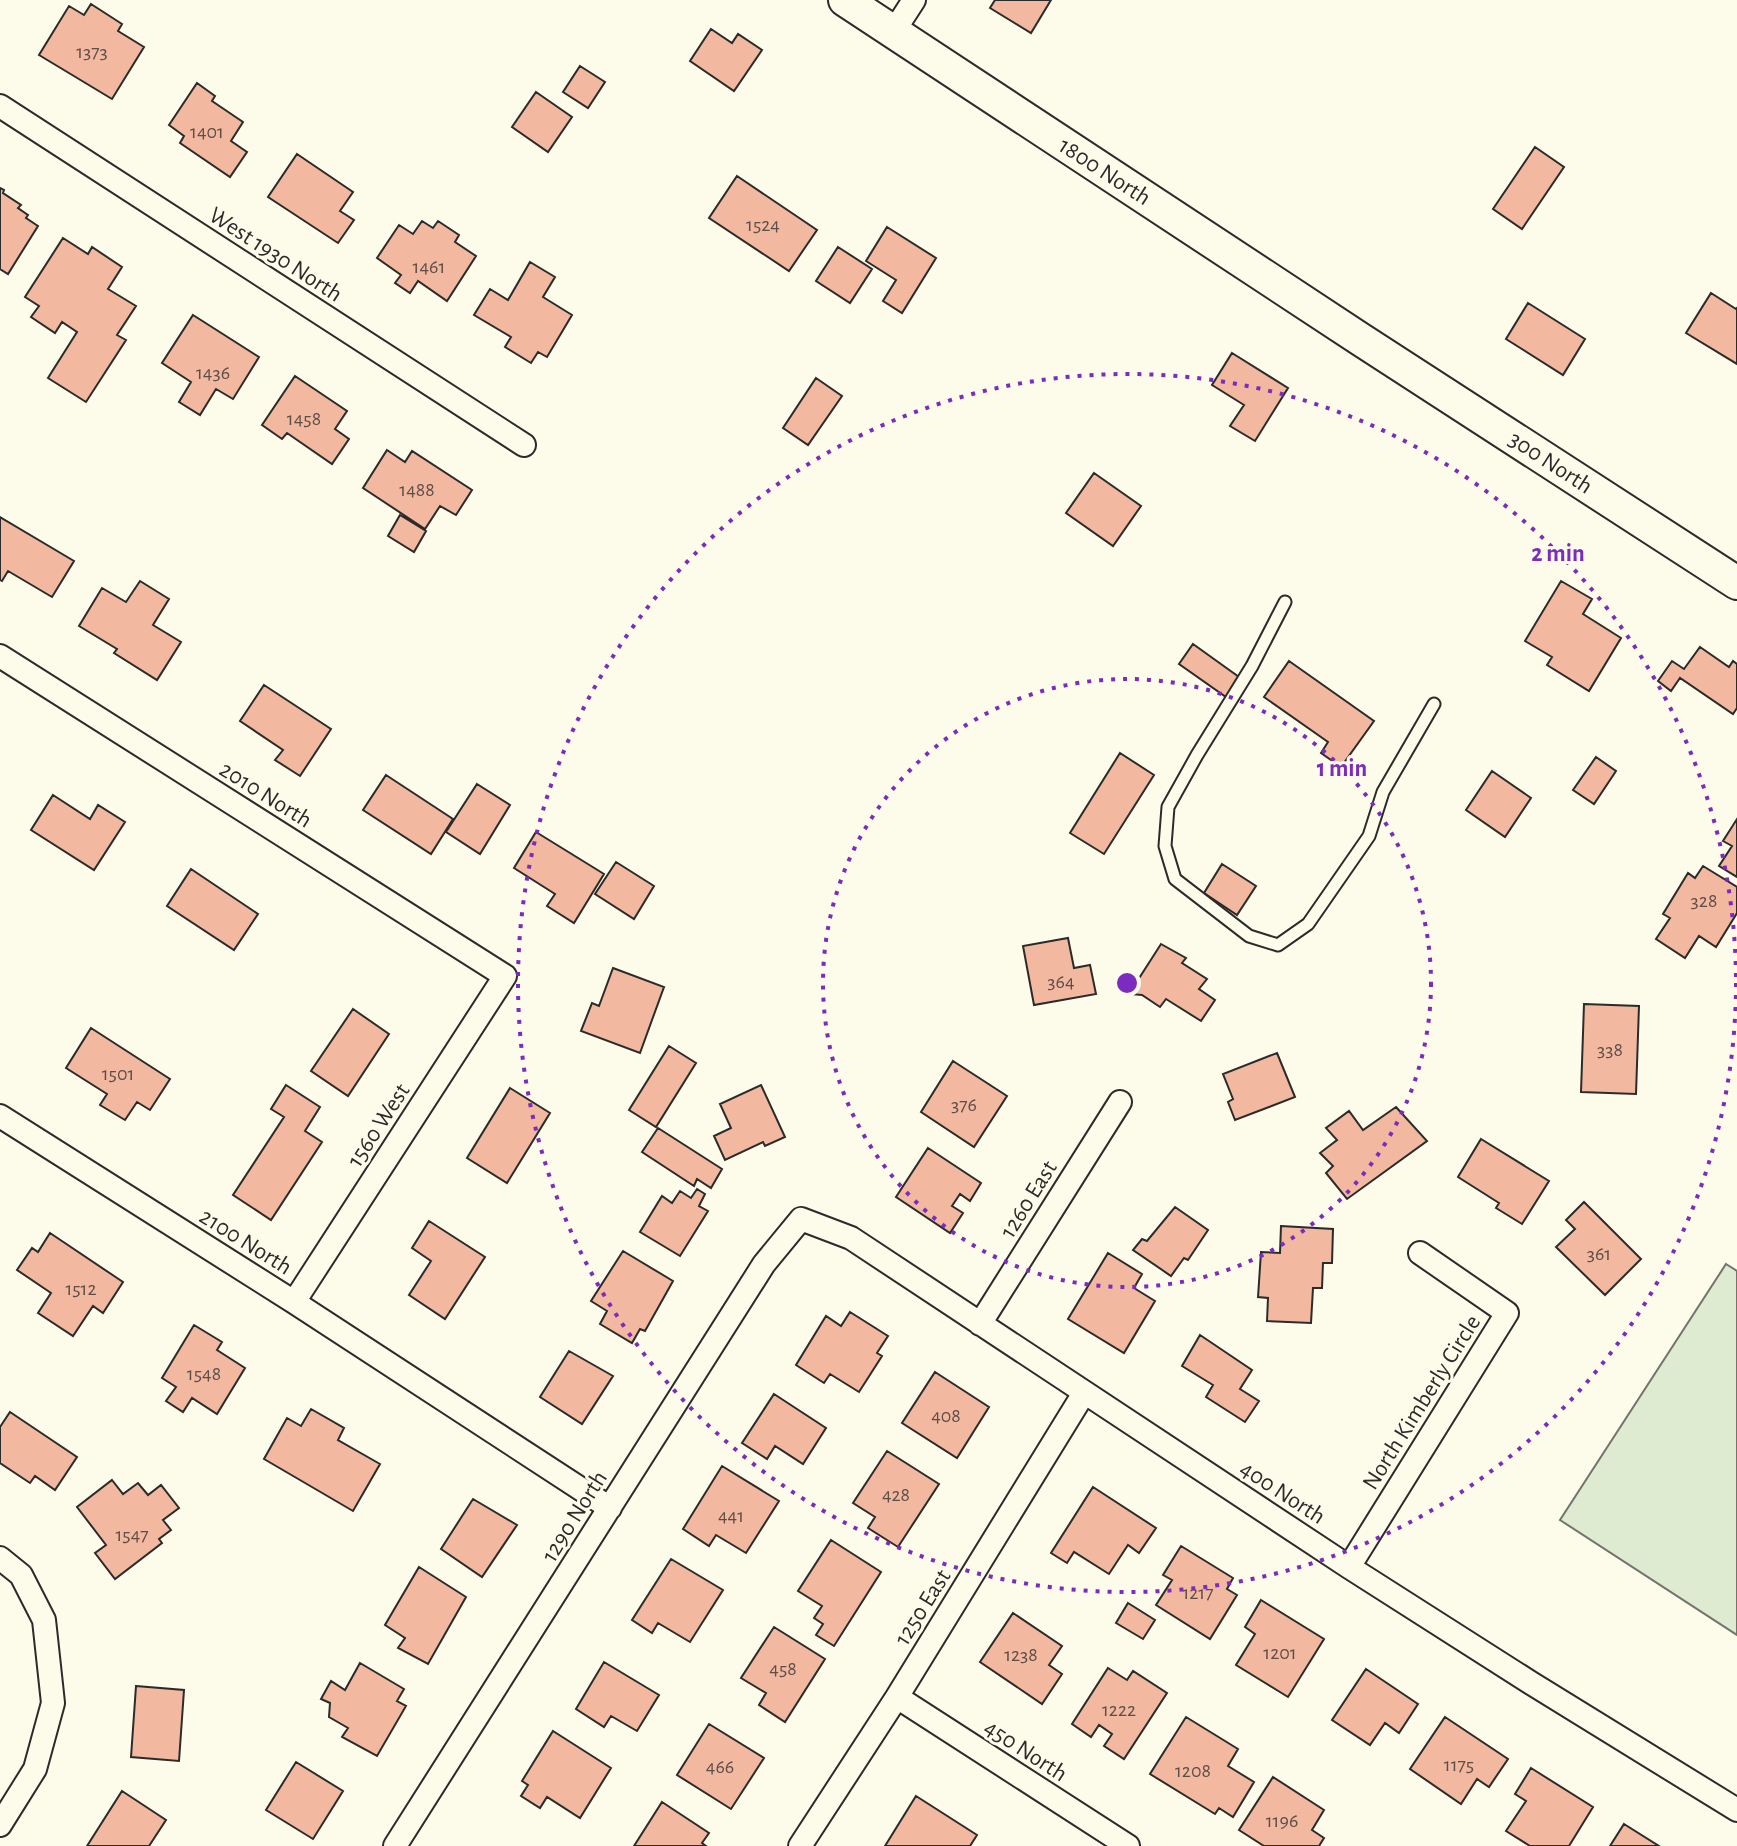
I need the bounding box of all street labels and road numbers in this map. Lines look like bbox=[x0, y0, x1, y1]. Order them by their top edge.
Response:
street label: 1800 North bbox=[1054, 133, 1155, 210]
street label: West 1930 North bbox=[205, 203, 346, 307]
street label: 300 North bbox=[1504, 427, 1597, 499]
street label: 2010 North bbox=[215, 757, 316, 833]
street label: 1560 West bbox=[343, 1079, 415, 1172]
street label: 1260 East bbox=[996, 1157, 1062, 1242]
street label: 2100 North bbox=[195, 1204, 296, 1280]
street label: North Kimberly Circle bbox=[1358, 1311, 1485, 1494]
street label: 400 North bbox=[1236, 1457, 1329, 1529]
street label: 1290 North bbox=[538, 1467, 612, 1566]
street label: 1250 East bbox=[890, 1565, 956, 1650]
street label: 450 North bbox=[980, 1715, 1071, 1786]

